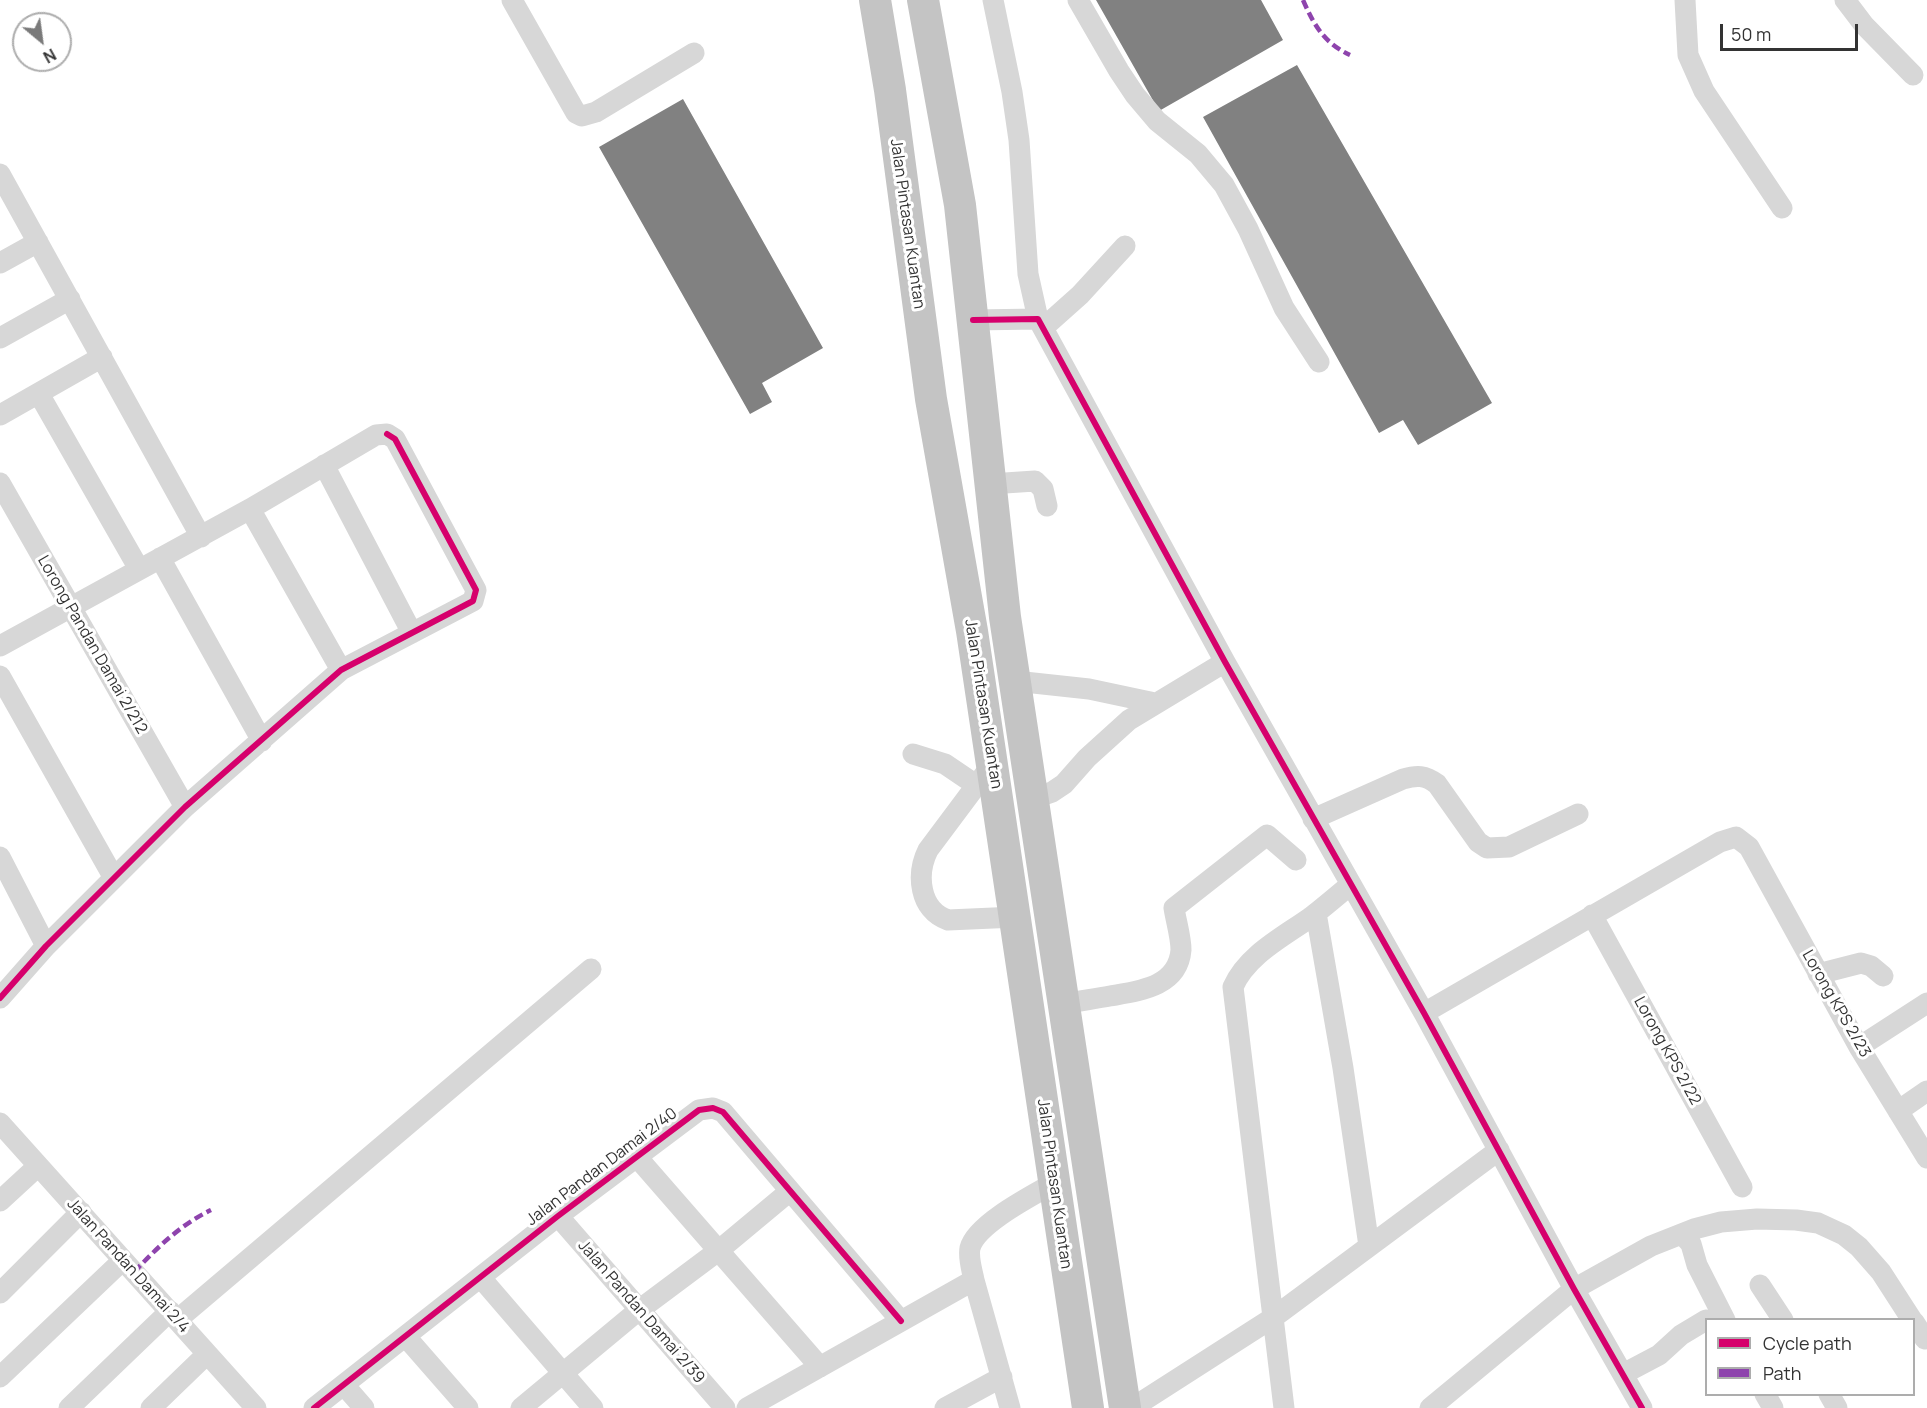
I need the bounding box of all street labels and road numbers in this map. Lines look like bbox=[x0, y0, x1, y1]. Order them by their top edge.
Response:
street label: Jalan Pintasan Kuantan bbox=[886, 138, 928, 310]
street label: Lorong Pandan Damai 2/212 bbox=[33, 553, 151, 737]
street label: Jalan Pintasan Kuantan bbox=[960, 618, 1006, 790]
street label: Lorong KPS 2/23 bbox=[1798, 947, 1874, 1061]
street label: Lorong KPS 2/22 bbox=[1629, 994, 1705, 1108]
street label: Jalan Pintasan Kuantan bbox=[1033, 1098, 1075, 1270]
street label: Jalan Pandan Damai 2/40 bbox=[523, 1104, 681, 1230]
street label: Jalan Pandan Damai 2/4 bbox=[63, 1195, 193, 1337]
street label: Jalan Pandan Damai 2/39 bbox=[574, 1236, 708, 1388]

